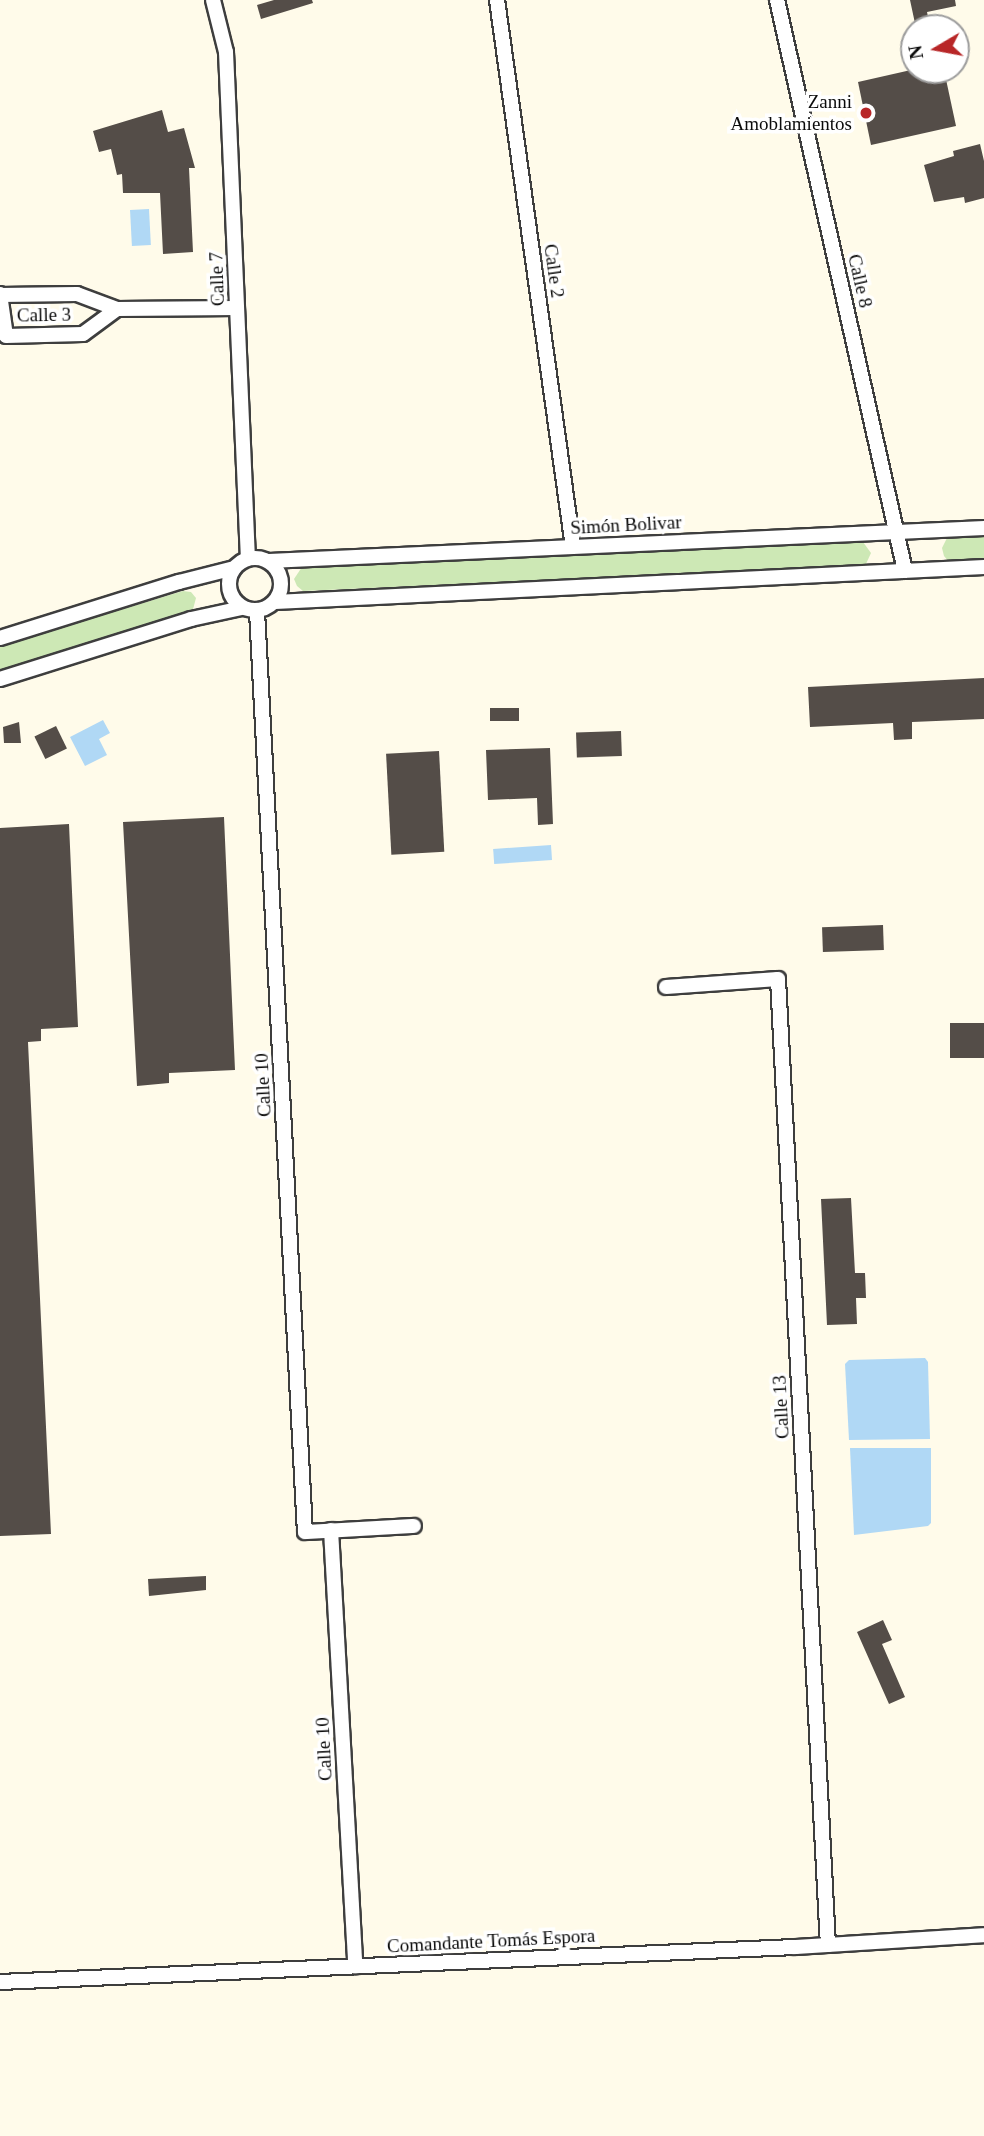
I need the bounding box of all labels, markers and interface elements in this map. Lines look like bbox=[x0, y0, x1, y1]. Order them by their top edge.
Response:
north arrow bbox=[900, 14, 970, 84]
text: N bbox=[904, 44, 927, 61]
place label: Zanni Amoblamientos bbox=[731, 91, 852, 135]
marker: Zanni Amoblamientos bbox=[858, 105, 874, 121]
street label: Calle 2 bbox=[539, 243, 569, 299]
street label: Calle 7 bbox=[205, 251, 229, 307]
street label: Calle 8 bbox=[843, 252, 877, 310]
street label: Calle 3 bbox=[17, 303, 71, 327]
street label: Simón Bolivar bbox=[570, 511, 682, 539]
street label: Calle 10 bbox=[250, 1053, 276, 1117]
street label: Calle 13 bbox=[768, 1375, 794, 1439]
street label: Calle 10 bbox=[311, 1717, 337, 1781]
street label: Comandante Tomás Espora bbox=[386, 1924, 596, 1958]

